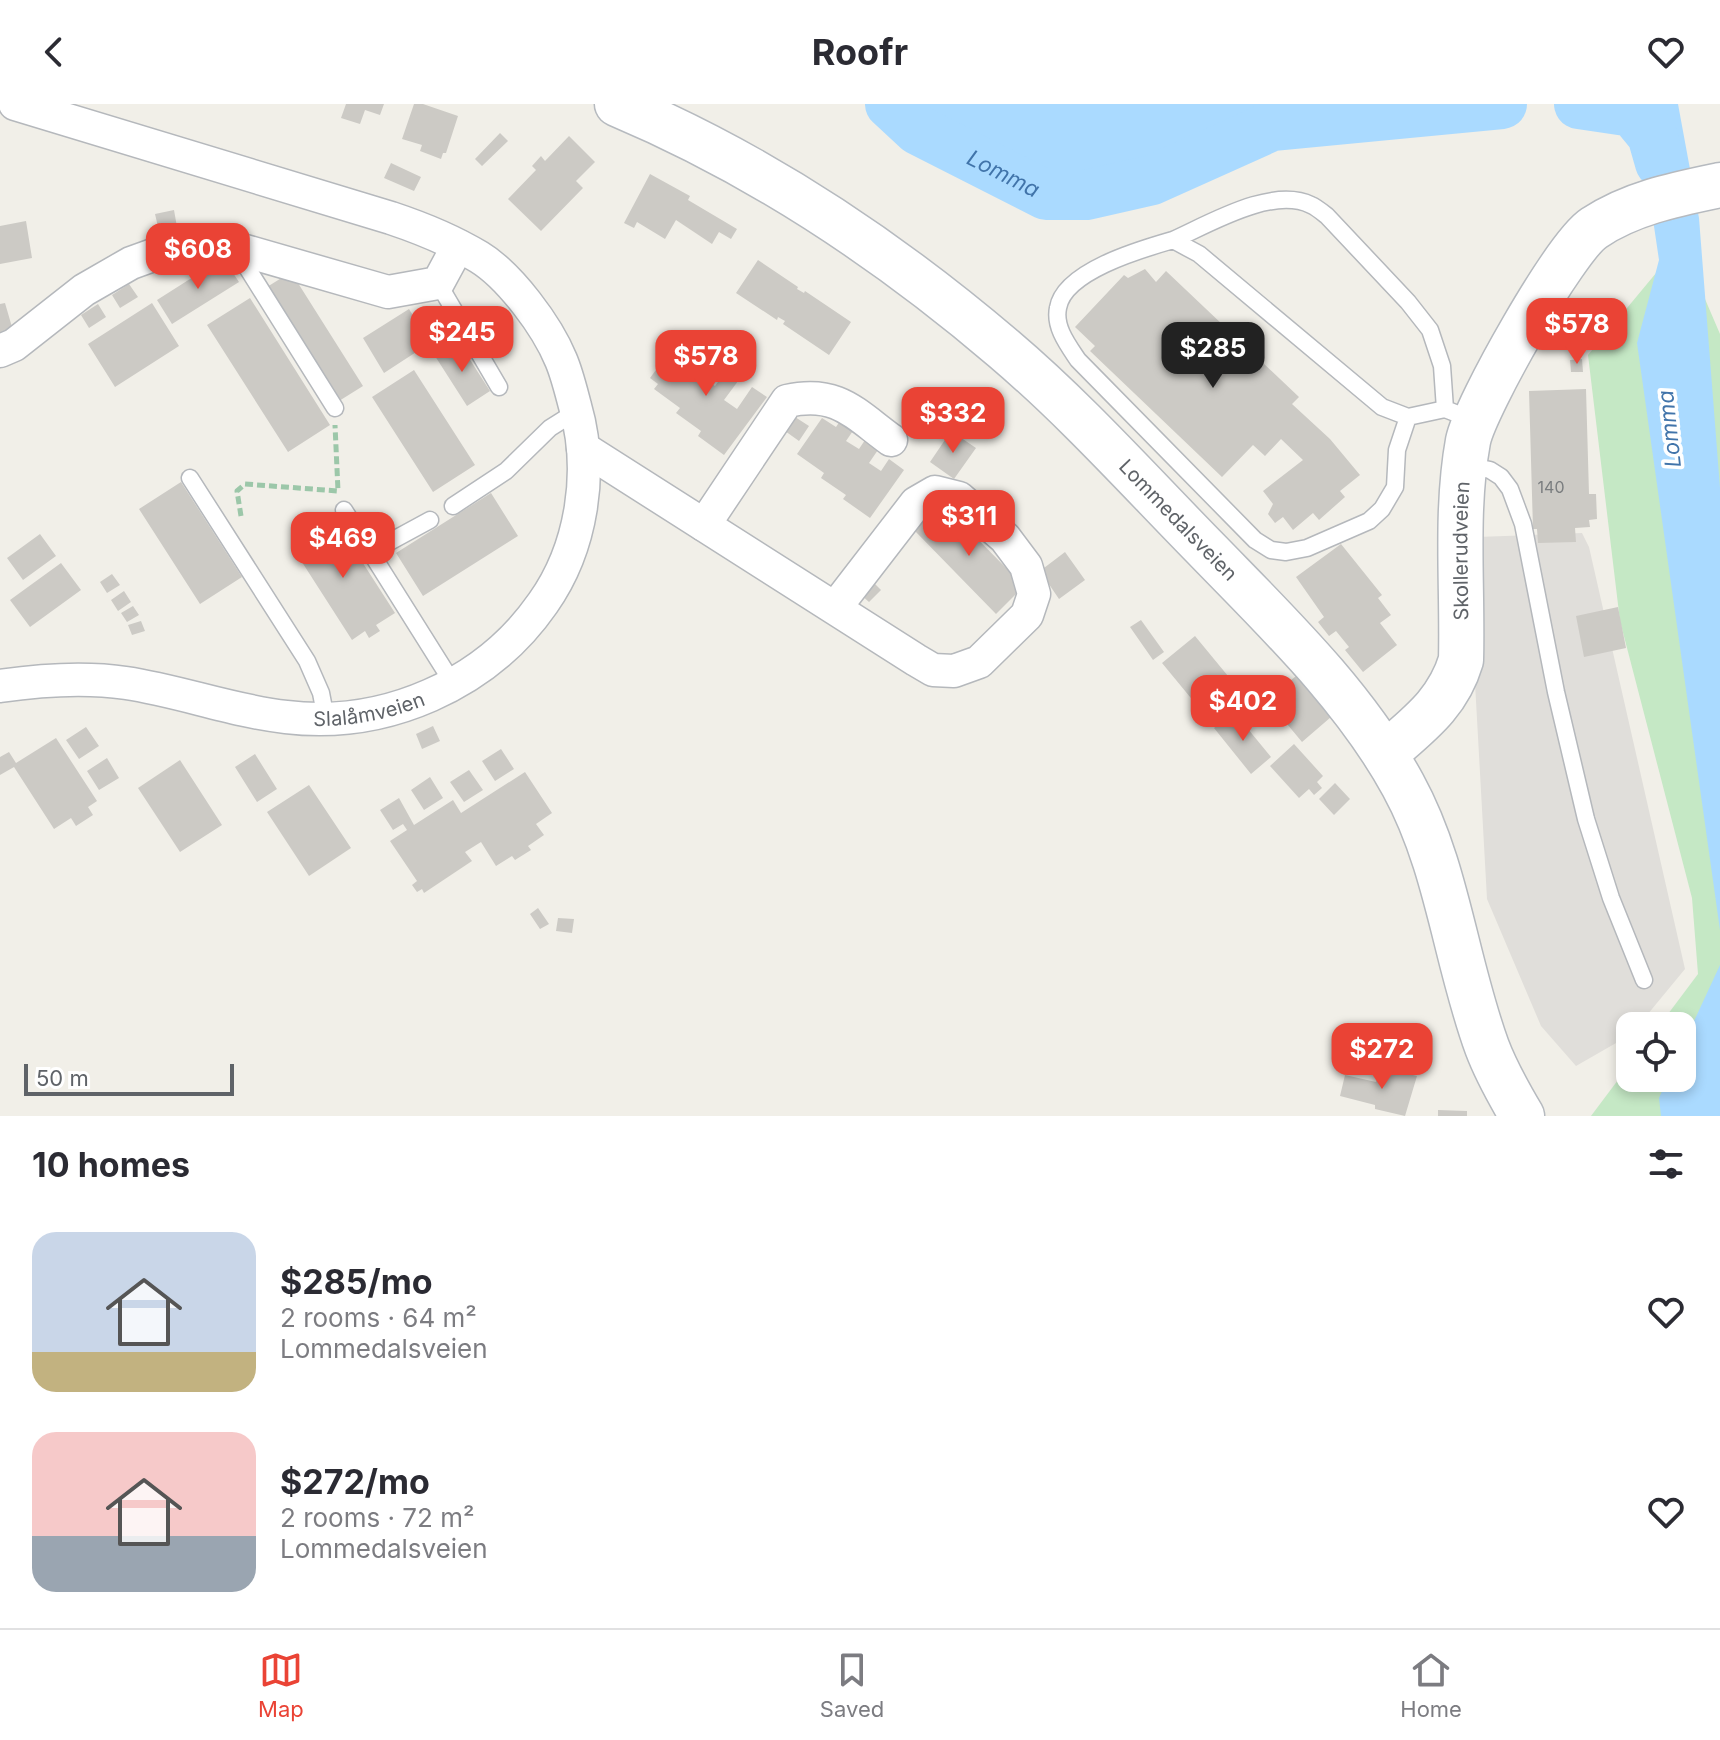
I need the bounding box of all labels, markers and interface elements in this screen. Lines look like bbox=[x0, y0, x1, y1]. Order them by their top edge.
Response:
icon: back bbox=[32, 30, 76, 74]
text: Roofr bbox=[812, 30, 908, 74]
icon: heart bbox=[1644, 30, 1688, 74]
water label: Lomma bbox=[963, 144, 1044, 203]
pin: $608 bbox=[151, 223, 245, 291]
text: $608 bbox=[164, 233, 232, 264]
pin: $578 bbox=[1530, 298, 1624, 366]
pin: $245 bbox=[415, 306, 509, 374]
text: $578 bbox=[1544, 308, 1610, 339]
text: $245 bbox=[428, 316, 496, 347]
pin: $285 bbox=[1166, 322, 1260, 390]
pin: $578 bbox=[659, 330, 753, 398]
text: $285 bbox=[1180, 332, 1246, 363]
text: $578 bbox=[673, 340, 739, 371]
pin: $332 bbox=[906, 387, 1000, 455]
water label: Lomma bbox=[1652, 389, 1686, 469]
text: $332 bbox=[920, 397, 986, 428]
street label: Lommedalsveien bbox=[1114, 454, 1242, 586]
house number: 140 bbox=[1538, 477, 1564, 497]
street label: Skollerudveien bbox=[1448, 480, 1475, 621]
pin: $311 bbox=[922, 490, 1016, 558]
text: $311 bbox=[941, 500, 997, 531]
pin: $469 bbox=[296, 512, 390, 580]
text: $469 bbox=[309, 522, 377, 553]
pin: $402 bbox=[1196, 675, 1290, 743]
text: $402 bbox=[1209, 685, 1277, 716]
street label: Slalåmveien bbox=[313, 687, 428, 731]
map controls bbox=[1616, 1012, 1696, 1092]
button: locate bbox=[1616, 1012, 1696, 1092]
pin: $272 bbox=[1335, 1023, 1429, 1091]
text: $272 bbox=[1350, 1033, 1414, 1064]
scale bar bbox=[24, 1060, 234, 1096]
text: 50 m bbox=[36, 1065, 89, 1091]
icon: filters bbox=[1644, 1142, 1688, 1186]
text: 10 homes bbox=[32, 1144, 190, 1185]
text: $285/mo bbox=[280, 1261, 433, 1302]
icon: home bbox=[96, 1264, 192, 1360]
icon: heart bbox=[1644, 1290, 1688, 1334]
text: 2 rooms · 64 m² bbox=[280, 1302, 477, 1333]
text: Lommedalsveien bbox=[280, 1333, 488, 1364]
text: $272/mo bbox=[280, 1461, 430, 1502]
icon: home bbox=[96, 1464, 192, 1560]
icon: heart bbox=[1644, 1490, 1688, 1534]
text: 2 rooms · 72 m² bbox=[280, 1502, 474, 1533]
text: Lommedalsveien bbox=[280, 1533, 488, 1564]
tab: Map bbox=[258, 1648, 304, 1722]
tab: Saved bbox=[820, 1648, 884, 1722]
tab: Home bbox=[1400, 1648, 1462, 1722]

